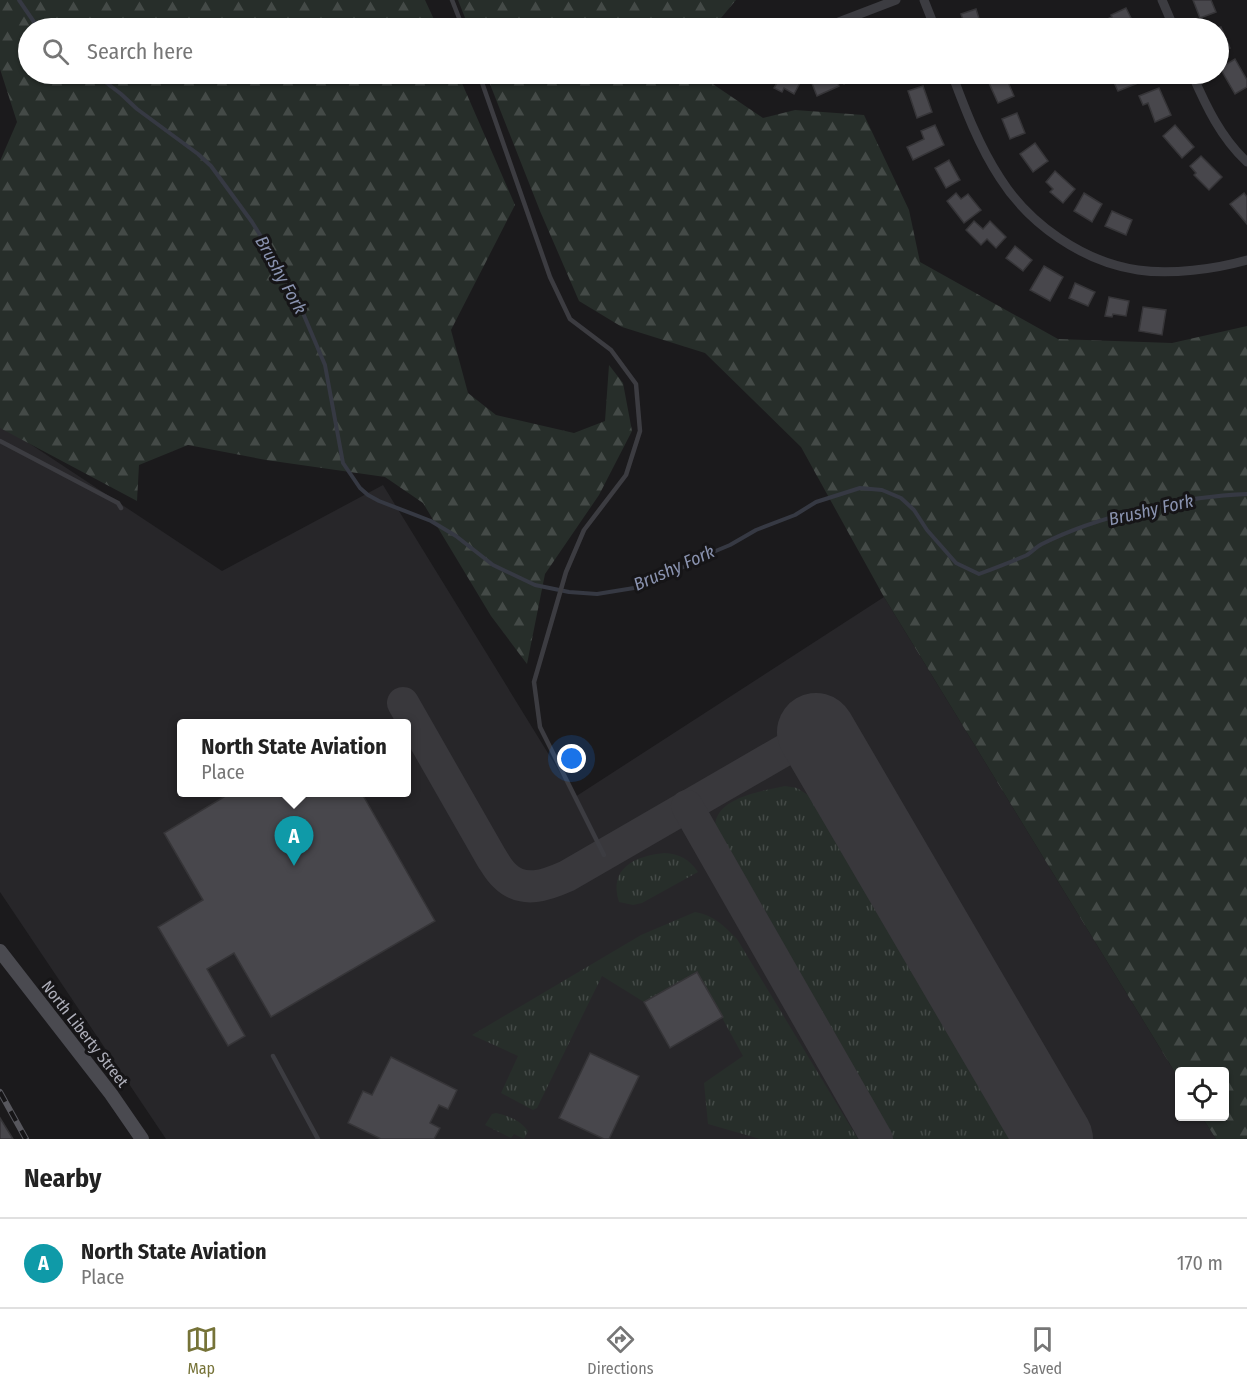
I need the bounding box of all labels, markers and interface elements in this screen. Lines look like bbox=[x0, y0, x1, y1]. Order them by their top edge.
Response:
search box bbox=[18, 18, 1229, 84]
icon: search bbox=[39, 35, 72, 68]
text: Search here bbox=[87, 38, 193, 65]
water label: Brushy Fork bbox=[250, 232, 312, 318]
water label: Brushy Fork bbox=[1107, 490, 1196, 530]
water label: Brushy Fork bbox=[630, 540, 718, 596]
popup bbox=[177, 719, 411, 797]
text: North State Aviation bbox=[201, 733, 387, 760]
your location bbox=[557, 744, 586, 773]
text: Place bbox=[201, 760, 245, 784]
pin: A bbox=[274, 816, 314, 866]
street label: North Liberty Street bbox=[38, 977, 133, 1092]
map controls bbox=[1175, 1067, 1229, 1121]
button: locate bbox=[1175, 1067, 1229, 1121]
text: Nearby bbox=[24, 1163, 101, 1194]
text: North State Aviation bbox=[81, 1238, 266, 1265]
text: A bbox=[38, 1251, 49, 1275]
text: 170 m bbox=[1177, 1251, 1223, 1275]
text: Place bbox=[81, 1265, 124, 1289]
tab: Map bbox=[185, 1323, 218, 1378]
tab: Directions bbox=[587, 1323, 654, 1378]
tab: Saved bbox=[1023, 1323, 1062, 1378]

